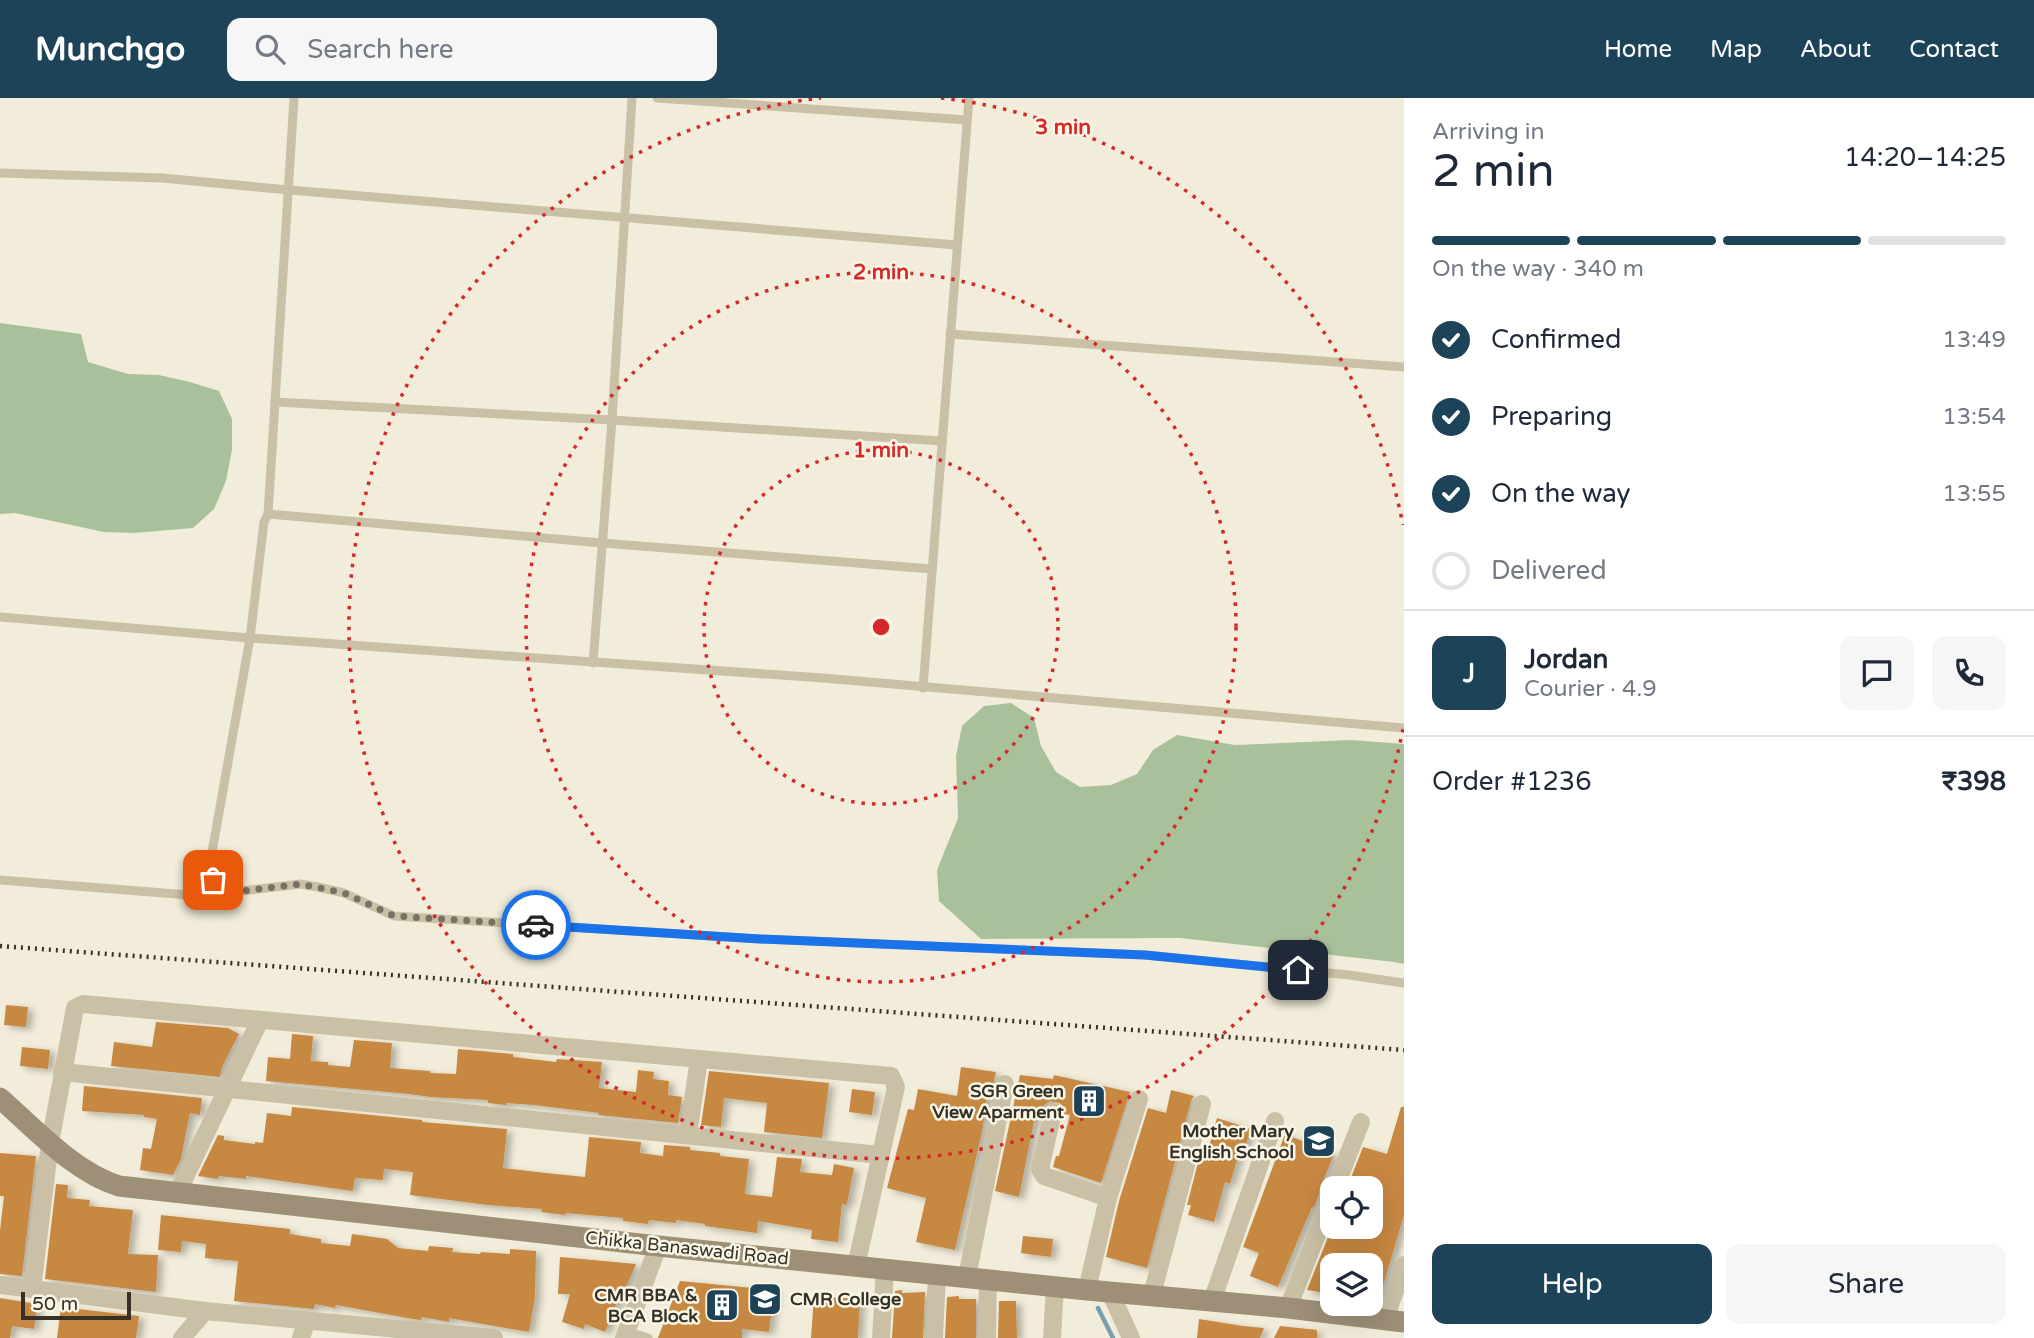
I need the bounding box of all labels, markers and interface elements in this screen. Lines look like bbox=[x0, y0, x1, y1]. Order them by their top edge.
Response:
search box bbox=[227, 18, 717, 81]
text: Munchgo bbox=[35, 30, 185, 69]
icon: search bbox=[251, 30, 289, 68]
text: Search here bbox=[307, 34, 453, 65]
text: Home bbox=[1604, 35, 1672, 64]
text: Map bbox=[1710, 35, 1762, 64]
text: About bbox=[1800, 35, 1871, 64]
text: Contact bbox=[1909, 35, 1999, 64]
text: 3 min bbox=[1035, 115, 1091, 140]
text: Arriving in bbox=[1432, 118, 1545, 146]
text: 14:20–14:25 bbox=[1844, 142, 2006, 173]
text: 2 min bbox=[1432, 144, 1555, 199]
text: On the way · 340 m bbox=[1432, 255, 1644, 283]
text: 2 min bbox=[853, 260, 909, 285]
icon: check bbox=[1432, 321, 1470, 359]
text: Confirmed bbox=[1491, 324, 1621, 355]
text: 13:49 bbox=[1942, 326, 2006, 354]
icon: check bbox=[1432, 398, 1470, 436]
text: Preparing bbox=[1491, 401, 1612, 432]
text: 13:54 bbox=[1942, 403, 2006, 431]
text: 1 min bbox=[853, 438, 909, 463]
icon: check bbox=[1432, 475, 1470, 513]
text: On the way bbox=[1491, 478, 1631, 509]
text: 13:55 bbox=[1942, 480, 2006, 508]
text: Delivered bbox=[1491, 555, 1607, 586]
centre of rings bbox=[869, 615, 893, 639]
button: chat bbox=[1840, 636, 1914, 710]
button: phone bbox=[1932, 636, 2006, 710]
text: Jordan bbox=[1524, 644, 1608, 675]
text: J bbox=[1463, 658, 1475, 689]
text: Courier · 4.9 bbox=[1524, 675, 1657, 703]
text: Order #1236 bbox=[1432, 766, 1592, 797]
text: ₹398 bbox=[1942, 766, 2006, 797]
pin bbox=[183, 850, 243, 910]
icon: bag bbox=[194, 861, 232, 899]
courier bbox=[501, 890, 571, 960]
icon: car bbox=[517, 906, 555, 944]
pin bbox=[1268, 940, 1328, 1000]
icon: home bbox=[1279, 951, 1317, 989]
place label: SGR Green View Aparment bbox=[932, 1080, 1064, 1123]
building icon: SGR Green View Aparment bbox=[1070, 1082, 1108, 1120]
place label: Mother Mary English School bbox=[1169, 1120, 1294, 1163]
school or university icon: Mother Mary English School bbox=[1300, 1122, 1338, 1160]
map controls bbox=[1320, 1176, 1383, 1316]
button: locate bbox=[1320, 1176, 1383, 1239]
street label: Chikka Banaswadi Road bbox=[584, 1226, 790, 1270]
button: Help bbox=[1432, 1244, 1712, 1324]
button: Share bbox=[1726, 1244, 2006, 1324]
button: layers bbox=[1320, 1253, 1383, 1316]
school or university icon: CMR College bbox=[746, 1280, 784, 1318]
place label: CMR BBA & BCA Block bbox=[594, 1284, 698, 1327]
building icon: CMR BBA & BCA Block bbox=[703, 1286, 741, 1324]
place label: CMR College bbox=[790, 1288, 901, 1310]
scale bar bbox=[21, 1289, 131, 1321]
text: 50 m bbox=[32, 1293, 78, 1315]

